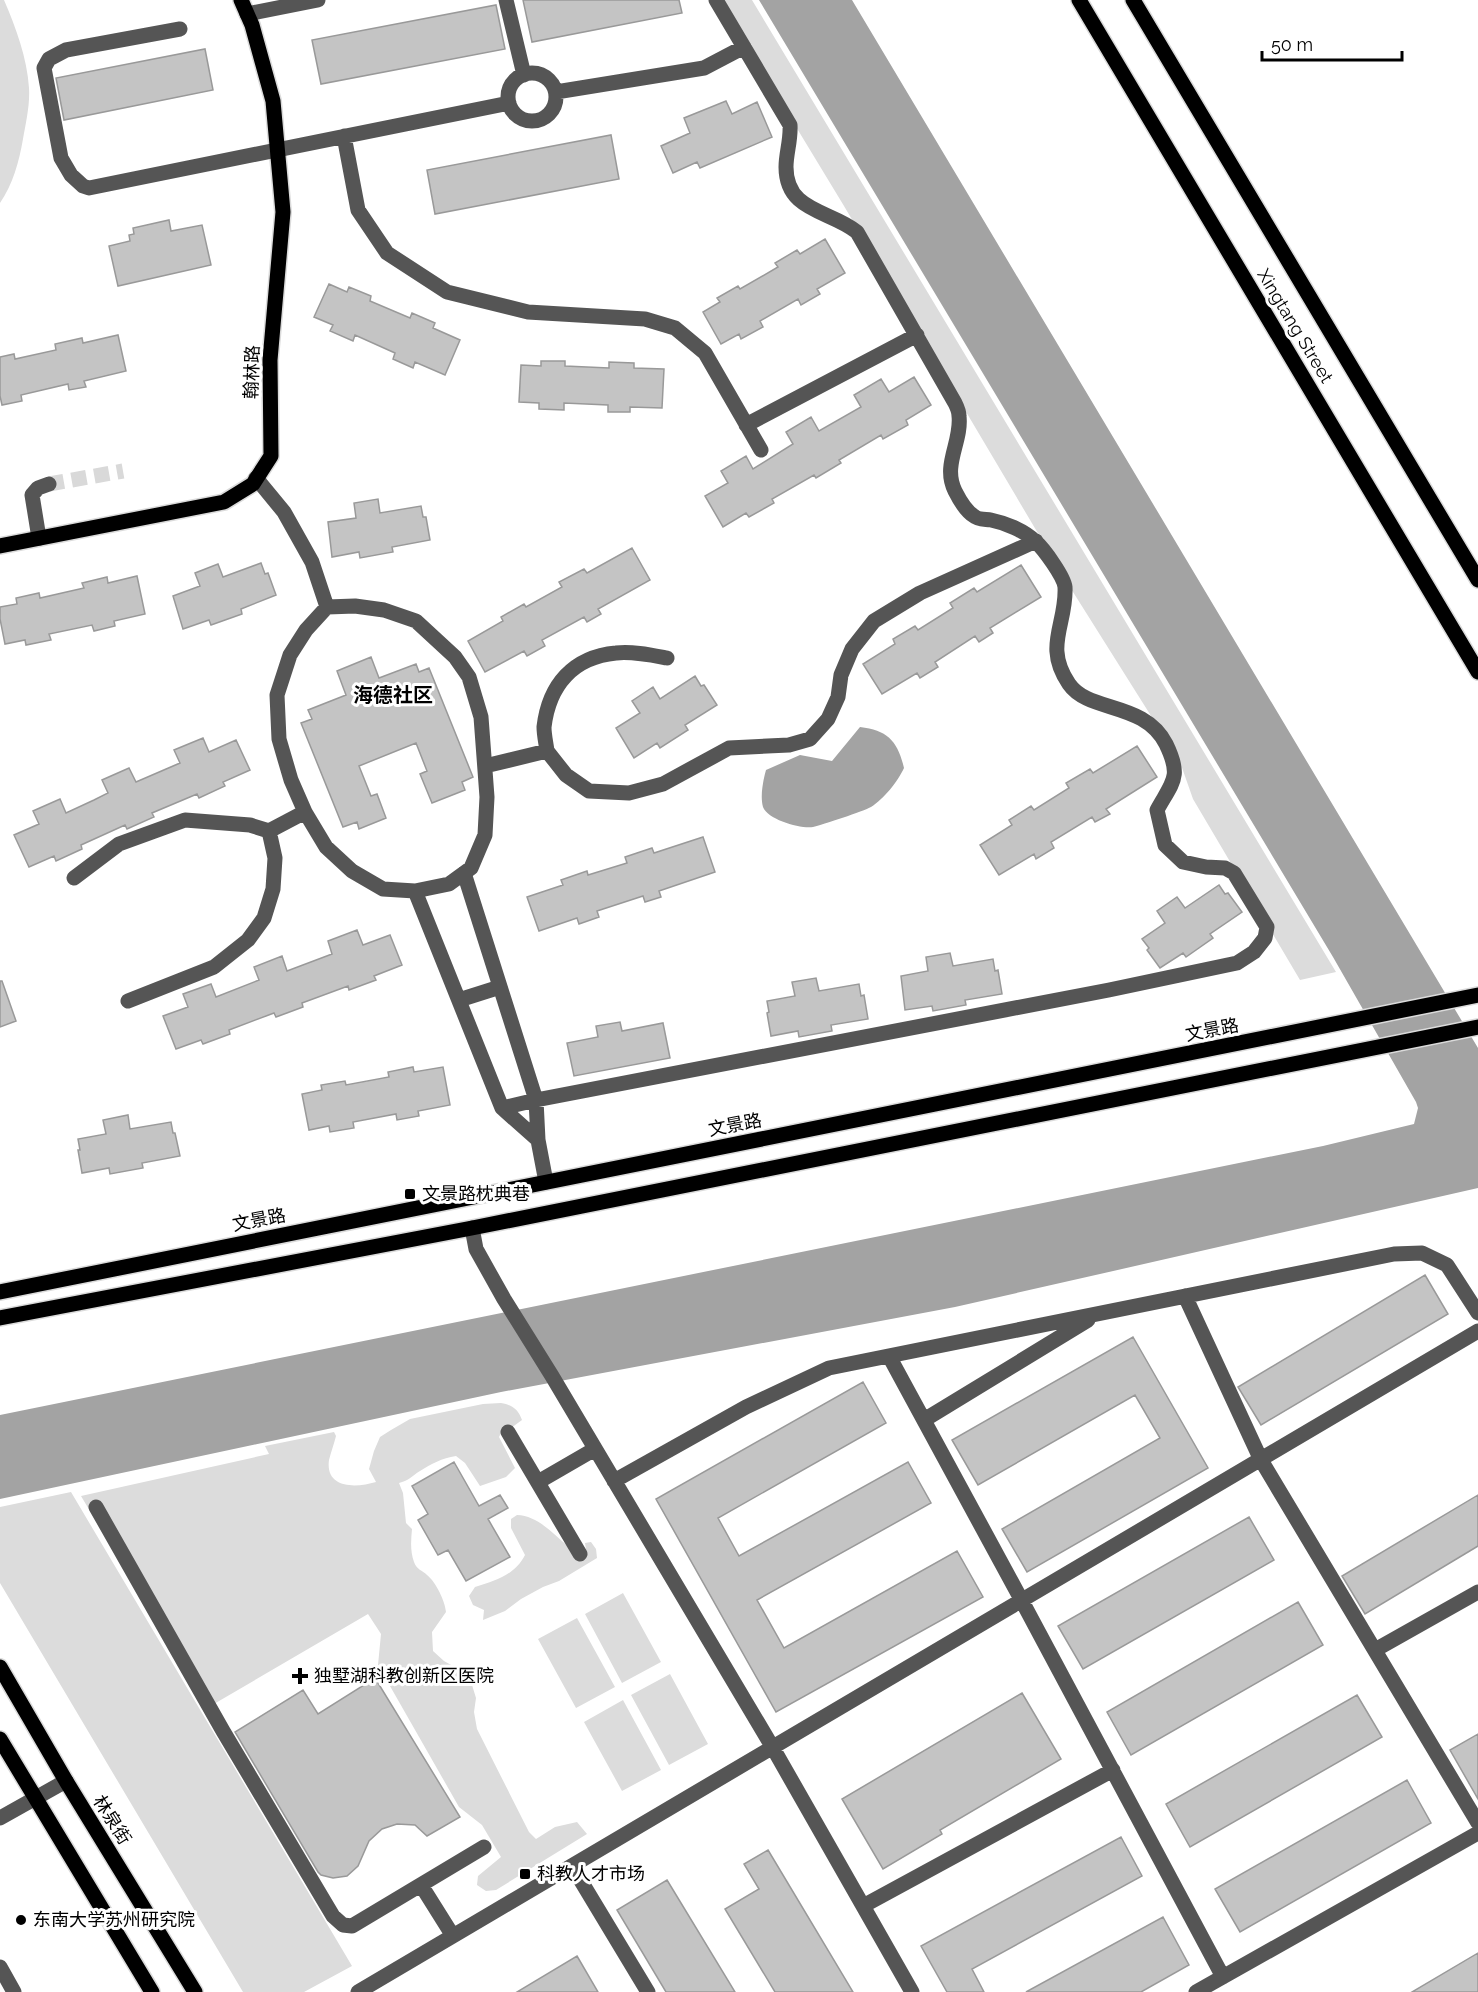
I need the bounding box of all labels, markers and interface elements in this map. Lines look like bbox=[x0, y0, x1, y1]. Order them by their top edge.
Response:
scale bar bbox=[1262, 24, 1402, 62]
text: 50 m bbox=[1271, 34, 1313, 55]
street label: Xingtang Street bbox=[1253, 265, 1338, 386]
street label: 翰林路 bbox=[240, 345, 263, 399]
district label: 海德社区 bbox=[353, 683, 433, 707]
street label: 文景路 bbox=[1183, 1014, 1240, 1045]
street label: 文景路 bbox=[706, 1109, 763, 1140]
place label: 文景路枕典巷 bbox=[422, 1183, 530, 1204]
marker: 文景路枕典巷 bbox=[403, 1187, 417, 1201]
street label: 文景路 bbox=[230, 1204, 287, 1235]
place label: 独墅湖科教创新区医院 bbox=[314, 1665, 494, 1686]
marker: 独墅湖科教创新区医院 bbox=[291, 1667, 309, 1685]
street label: 林泉街 bbox=[89, 1791, 136, 1848]
place label: 科教人才市场 bbox=[537, 1863, 645, 1884]
marker: 科教人才市场 bbox=[518, 1867, 532, 1881]
place label: 东南大学苏州研究院 bbox=[33, 1909, 195, 1930]
marker: 东南大学苏州研究院 bbox=[14, 1913, 28, 1927]

